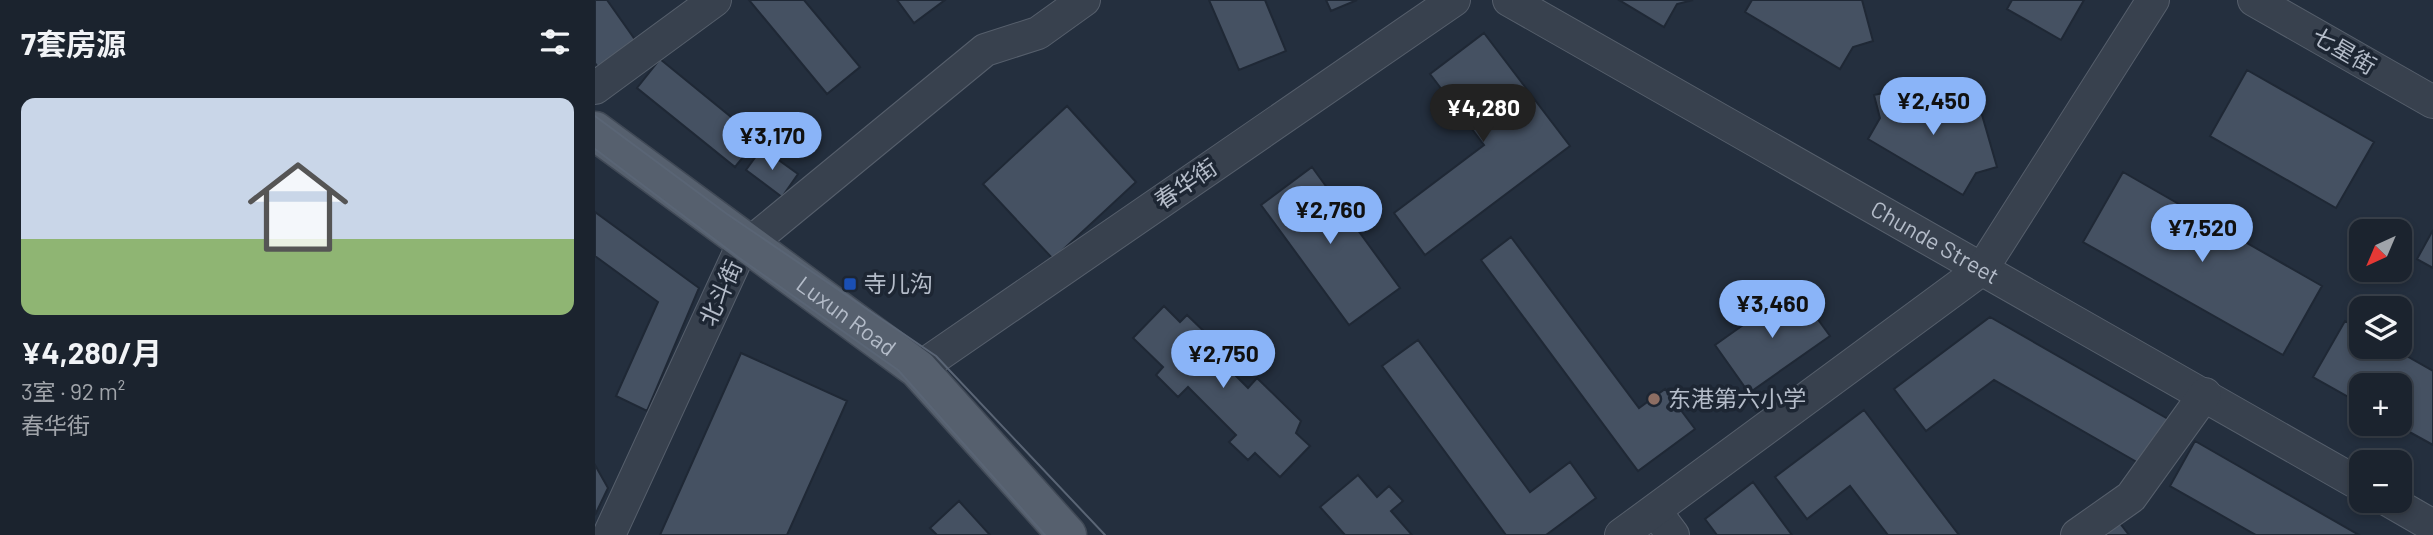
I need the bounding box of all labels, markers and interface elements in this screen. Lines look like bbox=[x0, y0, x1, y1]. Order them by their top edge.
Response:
street label: 七星街 bbox=[2308, 21, 2381, 80]
icon: filters bbox=[536, 23, 574, 61]
text: 7套房源 bbox=[21, 25, 126, 61]
pin: ¥2,450 bbox=[1876, 78, 1990, 137]
pin: ¥4,280 bbox=[1426, 85, 1540, 144]
text: ¥2,450 bbox=[1896, 86, 1970, 114]
text: ¥4,280 bbox=[1446, 93, 1520, 121]
pin: ¥3,170 bbox=[715, 113, 829, 172]
text: ¥3,170 bbox=[739, 121, 805, 149]
icon: home bbox=[235, 144, 361, 270]
street label: 春华街 bbox=[1149, 152, 1222, 214]
pin: ¥2,760 bbox=[1273, 187, 1387, 246]
street label: Chunde Street bbox=[1866, 194, 2004, 289]
text: ¥2,760 bbox=[1294, 195, 1366, 223]
pin: ¥7,520 bbox=[2145, 204, 2259, 264]
text: ¥7,520 bbox=[2167, 213, 2237, 241]
north arrow bbox=[2349, 219, 2411, 282]
map controls bbox=[2349, 219, 2412, 513]
street label: 北斗街 bbox=[693, 255, 747, 330]
street label: Luxun Road bbox=[792, 269, 902, 361]
place label: 寺儿沟 bbox=[864, 269, 933, 297]
marker: 寺儿沟 bbox=[842, 276, 858, 292]
pin: ¥3,460 bbox=[1715, 280, 1829, 340]
text: ¥3,460 bbox=[1735, 289, 1809, 317]
button: layers bbox=[2349, 296, 2412, 359]
pin: ¥2,750 bbox=[1166, 330, 1280, 390]
text: ¥4,280/月 bbox=[21, 334, 162, 370]
text: ¥2,750 bbox=[1187, 339, 1259, 367]
button: + bbox=[2349, 373, 2412, 436]
text: 3室 · 92 m² bbox=[21, 377, 125, 405]
place label: 东港第六小学 bbox=[1668, 384, 1806, 412]
marker: 东港第六小学 bbox=[1646, 391, 1662, 407]
text: 春华街 bbox=[21, 411, 90, 439]
button: − bbox=[2349, 450, 2412, 513]

